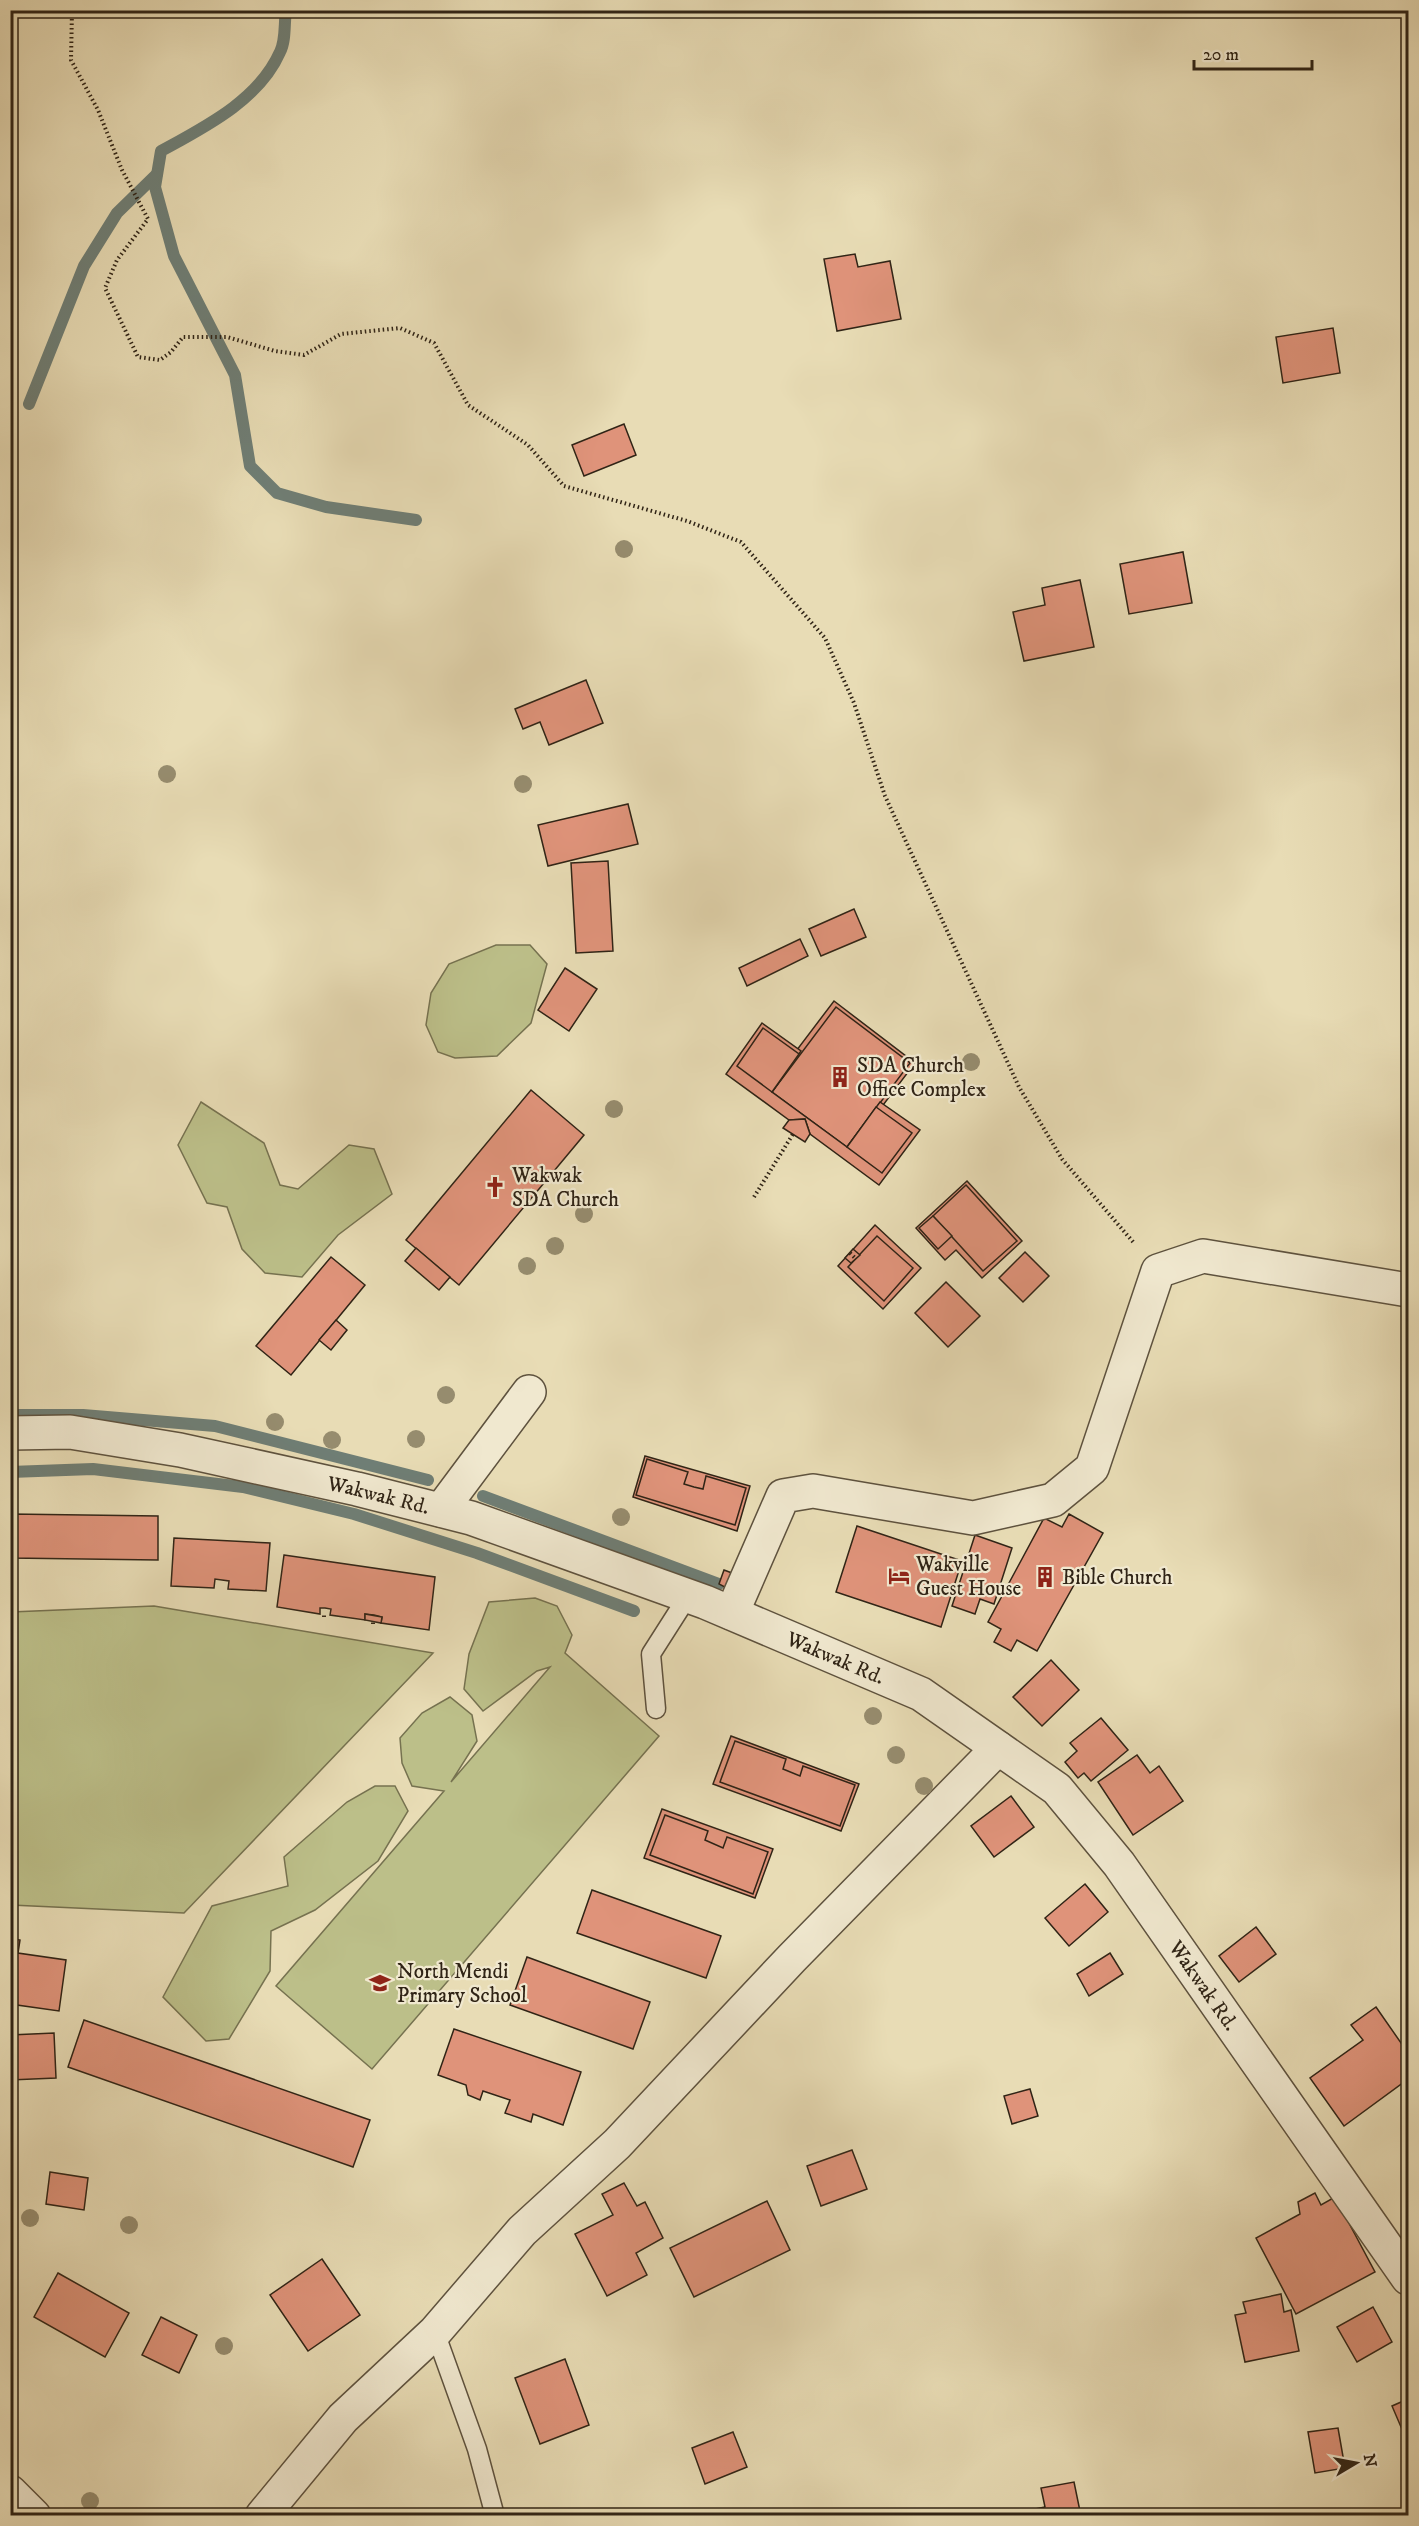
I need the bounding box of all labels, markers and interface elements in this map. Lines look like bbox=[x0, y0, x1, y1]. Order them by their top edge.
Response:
scale bar bbox=[1194, 33, 1312, 71]
text: 20 m bbox=[1203, 44, 1239, 66]
place label: SDA Church Office Complex bbox=[857, 1053, 986, 1103]
building icon: SDA Church Office Complex bbox=[828, 1065, 852, 1089]
place label: Wakwak SDA Church bbox=[511, 1163, 619, 1213]
church icon: Wakwak SDA Church bbox=[483, 1175, 507, 1199]
street label: Wakwak Rd. bbox=[324, 1471, 432, 1521]
place label: Wakville Guest House bbox=[915, 1552, 1021, 1602]
hotel icon: Wakville Guest House bbox=[887, 1564, 911, 1588]
building icon: Bible Church bbox=[1033, 1565, 1057, 1589]
place label: Bible Church bbox=[1062, 1565, 1173, 1591]
street label: Wakwak Rd. bbox=[781, 1626, 888, 1691]
street label: Wakwak Rd. bbox=[1162, 1935, 1243, 2036]
place label: North Mendi Primary School bbox=[397, 1959, 528, 2009]
school or university icon: North Mendi Primary School bbox=[368, 1971, 392, 1995]
north arrow bbox=[1326, 2433, 1386, 2493]
text: N bbox=[1359, 2452, 1381, 2469]

